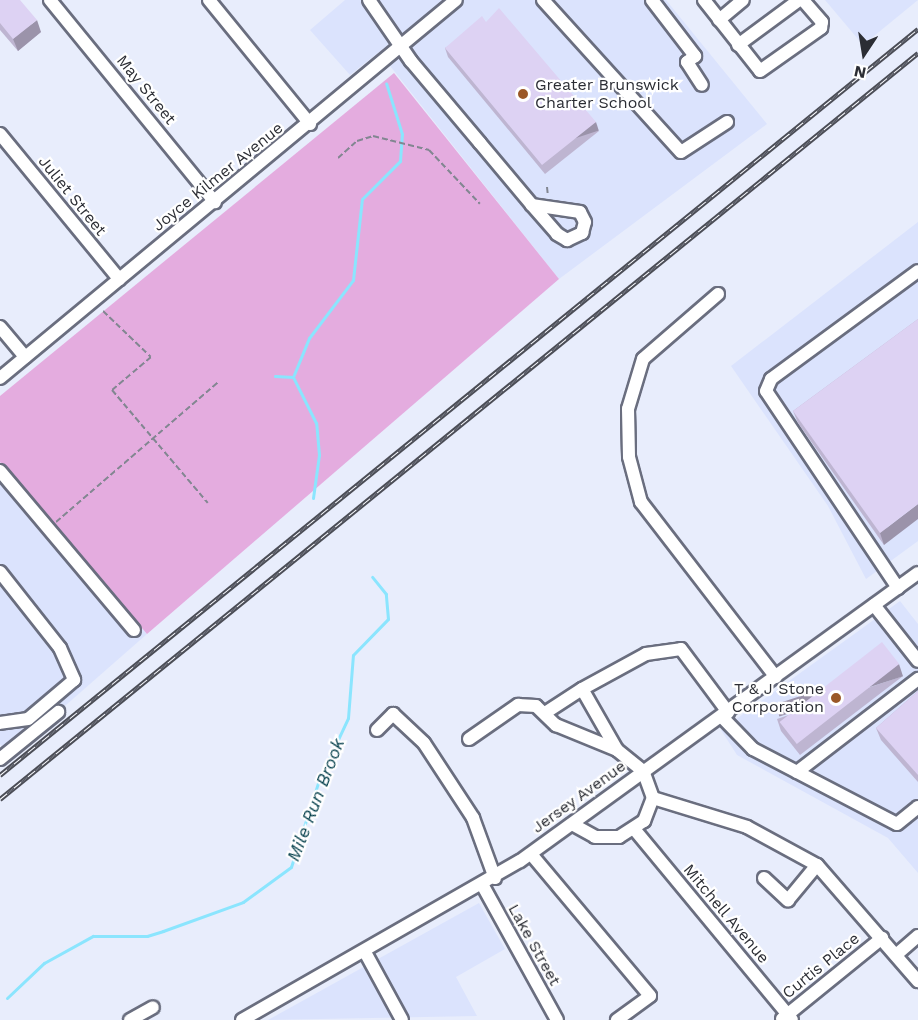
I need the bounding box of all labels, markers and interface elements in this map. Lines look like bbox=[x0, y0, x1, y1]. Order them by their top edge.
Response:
north arrow bbox=[834, 24, 894, 84]
street label: May Street bbox=[112, 51, 180, 129]
text: N bbox=[852, 62, 868, 83]
place label: Greater Brunswick Charter School bbox=[535, 75, 679, 113]
marker: Greater Brunswick Charter School bbox=[516, 87, 530, 101]
street label: Joyce Kilmer Avenue bbox=[149, 118, 287, 236]
street label: Juliet Street bbox=[34, 152, 110, 240]
place label: T & J Stone Corporation bbox=[732, 679, 824, 717]
marker: T & J Stone Corporation bbox=[829, 691, 843, 705]
water label: Mile Run Brook bbox=[283, 736, 349, 864]
street label: Jersey Avenue bbox=[528, 756, 630, 838]
street label: Mitchell Avenue bbox=[679, 860, 773, 968]
street label: Lake Street bbox=[504, 901, 564, 989]
street label: Curtis Place bbox=[779, 929, 863, 1003]

